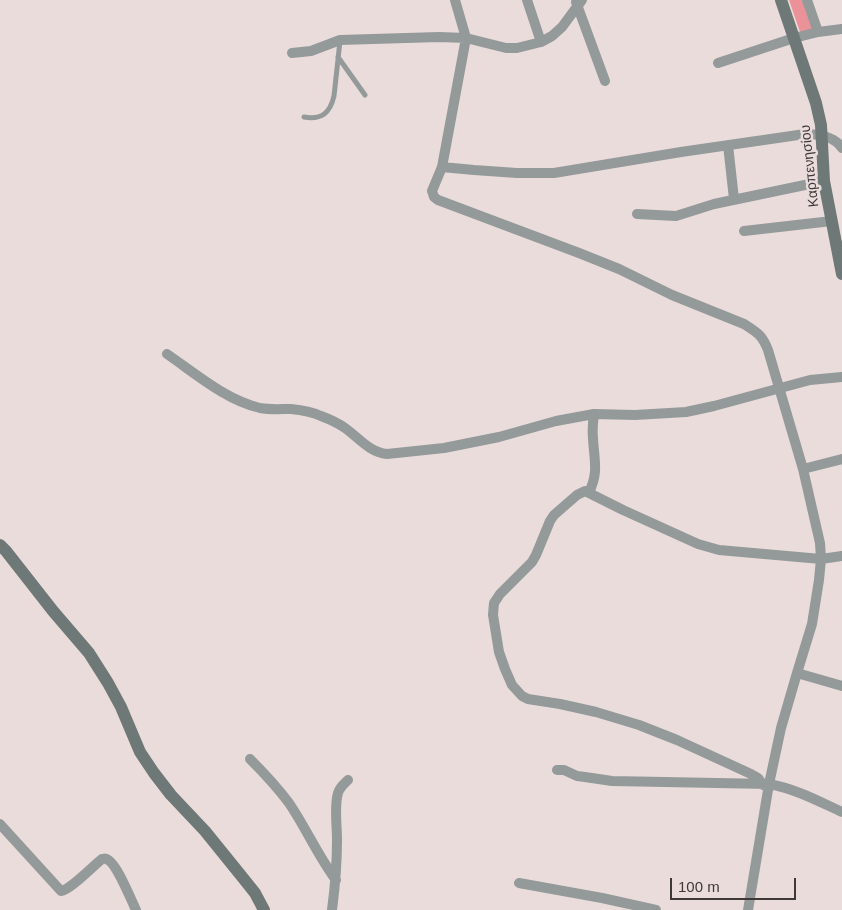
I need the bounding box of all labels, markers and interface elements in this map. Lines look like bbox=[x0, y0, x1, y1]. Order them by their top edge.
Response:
street label: Καρπενησίου bbox=[797, 124, 823, 208]
scale bar bbox=[672, 868, 798, 900]
text: 100 m bbox=[678, 878, 720, 895]

